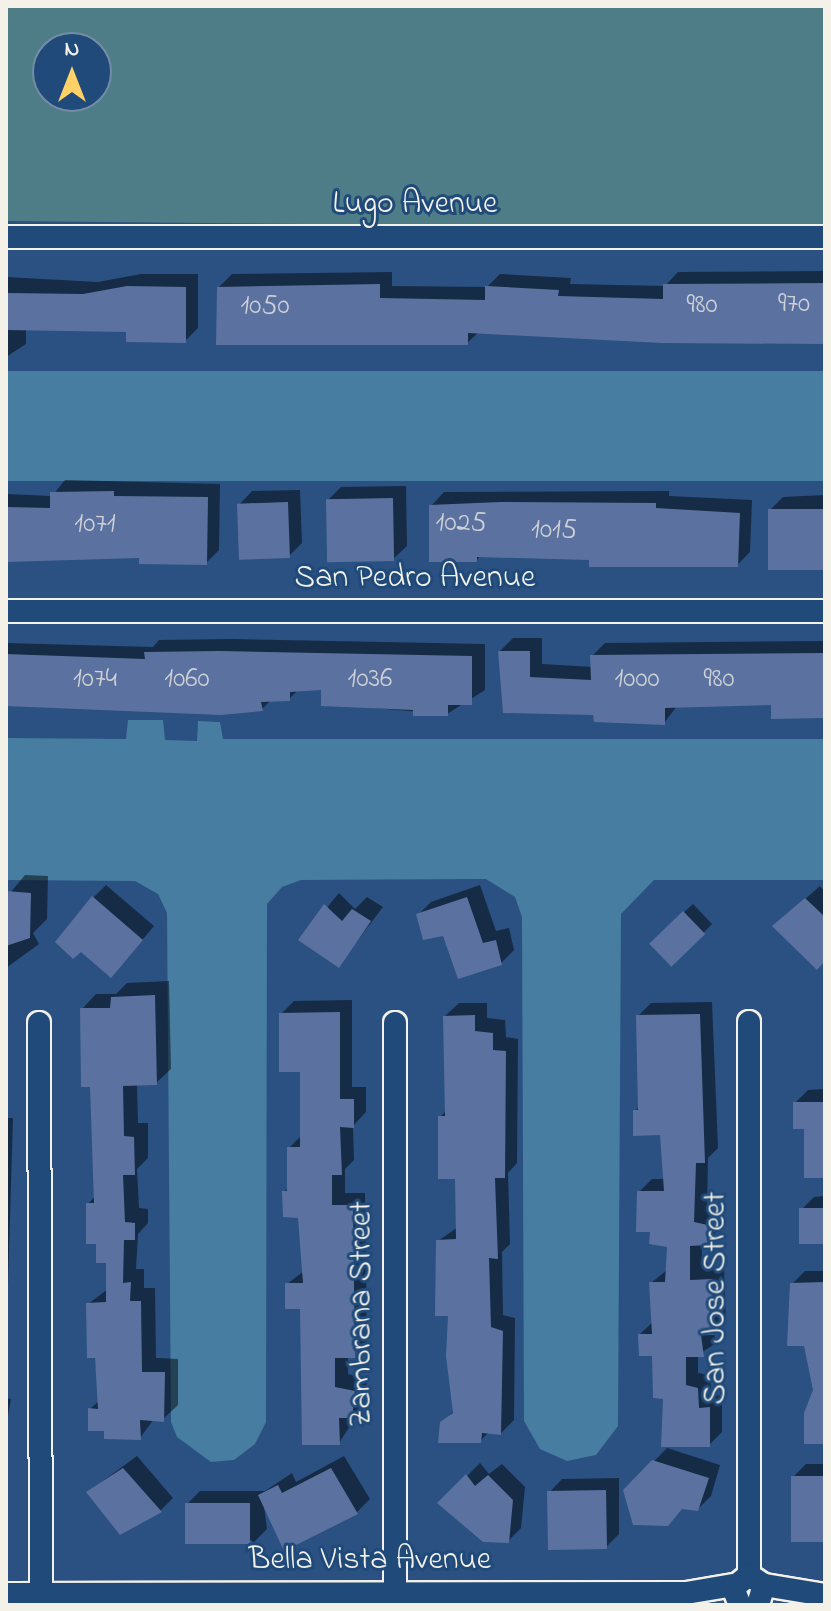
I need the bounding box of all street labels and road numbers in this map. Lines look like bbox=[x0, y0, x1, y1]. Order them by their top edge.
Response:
street label: Lugo Avenue bbox=[333, 186, 497, 224]
street label: San Pedro Avenue bbox=[295, 560, 535, 598]
street label: San Jose Street bbox=[698, 1191, 736, 1405]
street label: Zambrana Street bbox=[344, 1201, 382, 1427]
street label: Bella Vista Avenue bbox=[249, 1542, 491, 1580]

